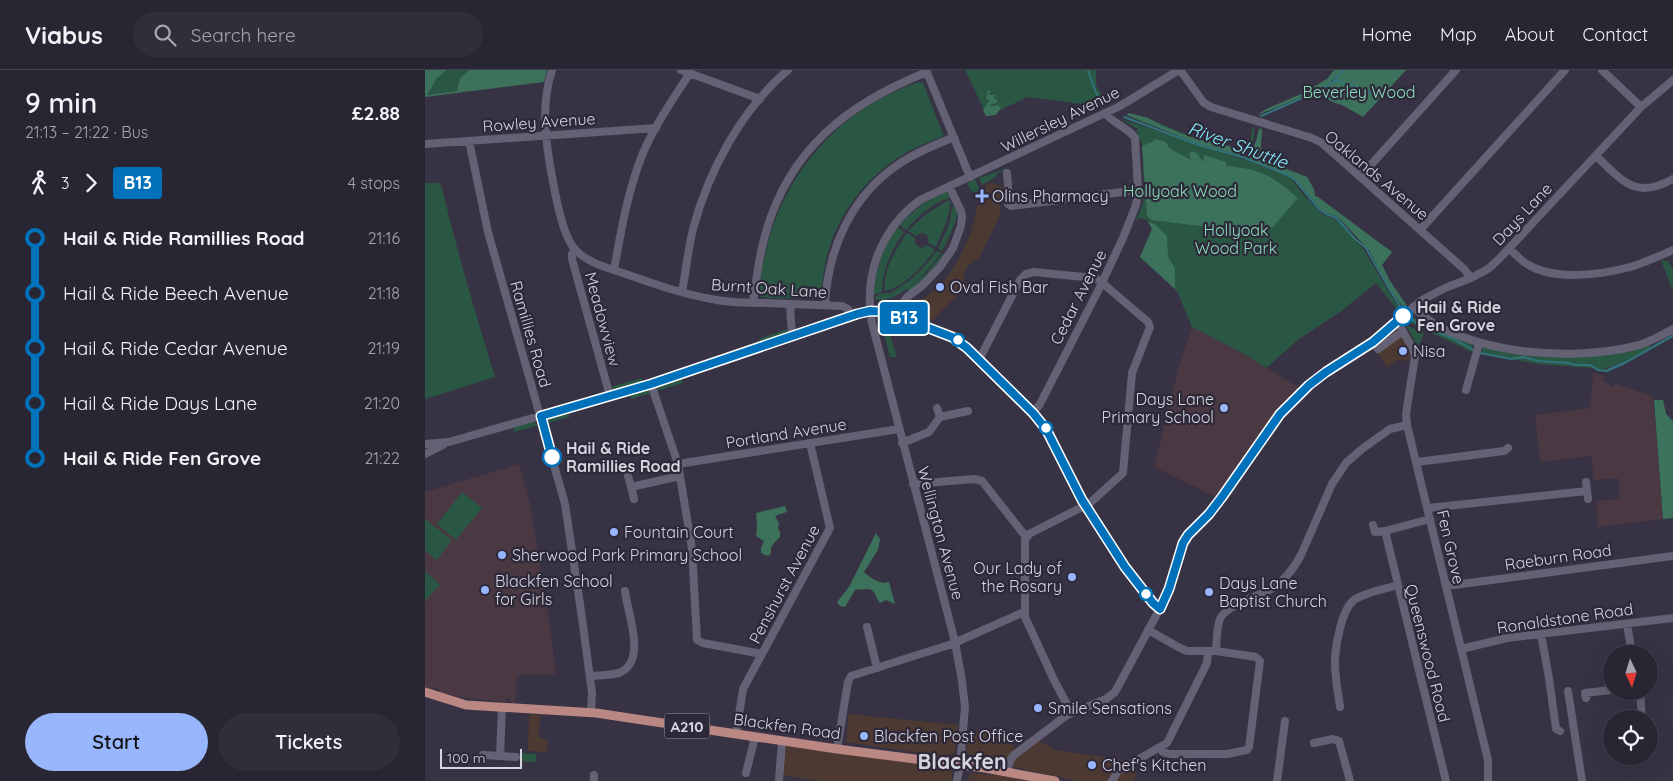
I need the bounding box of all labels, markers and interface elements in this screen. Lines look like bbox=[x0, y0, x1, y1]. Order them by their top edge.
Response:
search box bbox=[133, 12, 483, 57]
text: Viabus bbox=[25, 20, 103, 50]
icon: search bbox=[151, 21, 179, 49]
text: Search here bbox=[191, 23, 296, 47]
text: Home bbox=[1362, 23, 1412, 46]
text: Map bbox=[1440, 23, 1477, 46]
text: About bbox=[1505, 23, 1555, 46]
text: Contact bbox=[1583, 23, 1648, 46]
street label: Willersley Avenue bbox=[997, 82, 1123, 156]
park label: Beverley Wood bbox=[1302, 82, 1416, 102]
text: 9 min bbox=[25, 85, 97, 120]
text: £2.88 bbox=[352, 101, 400, 125]
street label: Rowley Avenue bbox=[482, 108, 596, 136]
water label: River Shuttle bbox=[1185, 116, 1292, 174]
text: 21:13 – 21:22 · Bus bbox=[25, 122, 148, 142]
street label: Oaklands Avenue bbox=[1321, 126, 1433, 224]
icon: walk bbox=[25, 169, 53, 197]
icon: forward bbox=[77, 169, 105, 197]
text: B13 bbox=[123, 171, 152, 194]
text: 3 bbox=[61, 173, 69, 193]
text: 4 stops bbox=[347, 173, 400, 193]
street label: Days Lane bbox=[1488, 178, 1556, 250]
park label: Hollyoak Wood bbox=[1123, 181, 1237, 201]
place label: Olins Pharmacy bbox=[992, 186, 1109, 206]
marker: Olins Pharmacy bbox=[976, 190, 988, 202]
park label: Hollyoak Wood Park bbox=[1195, 220, 1277, 258]
text: Hail & Ride Ramillies Road bbox=[63, 226, 305, 250]
text: 21:16 bbox=[368, 228, 400, 248]
street label: Cedar Avenue bbox=[1045, 246, 1111, 348]
street label: Meadowview bbox=[581, 270, 625, 368]
street label: Burnt Oak Lane bbox=[710, 274, 828, 302]
place label: Oval Fish Bar bbox=[950, 277, 1048, 297]
street label: Ramillies Road bbox=[506, 278, 556, 390]
text: Hail & Ride Beech Avenue bbox=[63, 281, 289, 305]
marker: Oval Fish Bar bbox=[934, 281, 946, 293]
text: 21:18 bbox=[368, 283, 400, 303]
place label: Hail & Ride Fen Grove bbox=[1417, 297, 1501, 335]
line badge: B13 bbox=[875, 302, 933, 334]
text: B13 bbox=[890, 306, 918, 329]
marker: Hail & Ride Fen Grove bbox=[1393, 306, 1413, 326]
unlabelled marker bbox=[951, 333, 965, 347]
text: Hail & Ride Cedar Avenue bbox=[63, 336, 288, 360]
text: 21:19 bbox=[367, 338, 400, 358]
place label: Nisa bbox=[1413, 341, 1445, 361]
marker: Nisa bbox=[1397, 345, 1409, 357]
place label: Days Lane Primary School bbox=[1102, 389, 1214, 427]
text: Hail & Ride Days Lane bbox=[63, 391, 257, 415]
text: 21:20 bbox=[364, 393, 400, 413]
marker: Days Lane Primary School bbox=[1218, 402, 1230, 414]
street label: Portland Avenue bbox=[724, 414, 848, 452]
unlabelled marker bbox=[1039, 421, 1053, 435]
place label: Hail & Ride Ramillies Road bbox=[566, 438, 681, 476]
text: Hail & Ride Fen Grove bbox=[63, 446, 261, 470]
marker: Hail & Ride Ramillies Road bbox=[542, 447, 562, 467]
text: 21:22 bbox=[364, 448, 400, 468]
street label: Wellington Avenue bbox=[914, 464, 968, 602]
street label: Fen Grove bbox=[1433, 508, 1469, 586]
street label: Penshurst Avenue bbox=[744, 521, 824, 647]
place label: Fountain Court bbox=[624, 522, 734, 542]
marker: Fountain Court bbox=[608, 526, 620, 538]
street label: Raeburn Road bbox=[1503, 540, 1613, 574]
place label: Sherwood Park Primary School bbox=[512, 545, 742, 565]
marker: Sherwood Park Primary School bbox=[496, 549, 508, 561]
place label: Our Lady of the Rosary bbox=[973, 558, 1062, 596]
place label: Blackfen School for Girls bbox=[495, 571, 613, 609]
marker: Our Lady of the Rosary bbox=[1066, 571, 1078, 583]
place label: Days Lane Baptist Church bbox=[1219, 573, 1327, 611]
street label: Queenswood Road bbox=[1401, 582, 1455, 724]
marker: Blackfen School for Girls bbox=[479, 584, 491, 596]
marker: Days Lane Baptist Church bbox=[1203, 586, 1215, 598]
unlabelled marker bbox=[1139, 587, 1153, 601]
street label: Ronaldstone Road bbox=[1496, 599, 1634, 637]
north arrow bbox=[1603, 645, 1657, 700]
map controls bbox=[1603, 645, 1658, 765]
place label: Smile Sensations bbox=[1048, 698, 1172, 718]
marker: Smile Sensations bbox=[1032, 702, 1044, 714]
street label: Blackfen Road bbox=[732, 709, 842, 743]
button: locate bbox=[1603, 710, 1658, 765]
button: Start bbox=[25, 713, 208, 771]
button: Tickets bbox=[218, 713, 400, 771]
road number: A210 bbox=[665, 714, 709, 738]
place label: Blackfen Post Office bbox=[874, 726, 1023, 746]
marker: Blackfen Post Office bbox=[858, 730, 870, 742]
scale bar bbox=[440, 746, 523, 769]
district label: Blackfen bbox=[918, 748, 1006, 774]
text: 100 m bbox=[447, 749, 485, 767]
place label: Chef's Kitchen bbox=[1102, 755, 1207, 775]
marker: Chef's Kitchen bbox=[1086, 759, 1098, 771]

